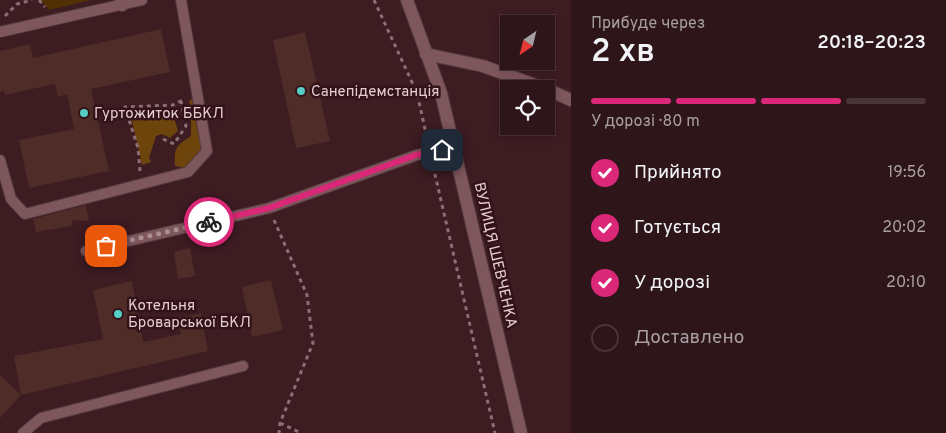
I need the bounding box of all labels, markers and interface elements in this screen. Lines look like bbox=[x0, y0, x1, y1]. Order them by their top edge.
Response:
text: Прибуде через bbox=[591, 14, 705, 34]
north arrow bbox=[500, 15, 555, 70]
map controls bbox=[500, 15, 555, 135]
text: 20:18–20:23 bbox=[817, 31, 926, 55]
text: 2 хв bbox=[591, 33, 655, 73]
button: locate bbox=[500, 80, 555, 135]
place label: Санепідемстанція bbox=[311, 83, 440, 102]
marker: Санепідемстанція bbox=[295, 85, 307, 97]
place label: Гуртожиток ББКЛ bbox=[94, 105, 224, 124]
marker: Гуртожиток ББКЛ bbox=[78, 107, 90, 119]
text: У дорозі · 80 m bbox=[591, 112, 700, 132]
pin bbox=[421, 129, 463, 171]
icon: home bbox=[428, 136, 456, 164]
icon: check bbox=[591, 159, 619, 187]
text: Прийнято bbox=[634, 161, 722, 185]
text: 19:56 bbox=[887, 163, 926, 183]
street label: ВУЛИЦЯ ШЕВЧЕНКА bbox=[469, 181, 521, 330]
courier bbox=[184, 197, 234, 247]
icon: bike bbox=[195, 208, 223, 236]
icon: check bbox=[591, 214, 619, 242]
text: Готується bbox=[634, 216, 721, 240]
text: 20:02 bbox=[882, 218, 926, 238]
pin bbox=[85, 225, 127, 267]
icon: bag bbox=[92, 232, 120, 260]
icon: check bbox=[591, 269, 619, 297]
text: У дорозі bbox=[634, 271, 710, 295]
text: 20:10 bbox=[886, 273, 926, 293]
place label: Котельня Броварської БКЛ bbox=[128, 297, 251, 333]
marker: Котельня Броварської БКЛ bbox=[112, 308, 124, 320]
text: Доставлено bbox=[634, 326, 744, 350]

